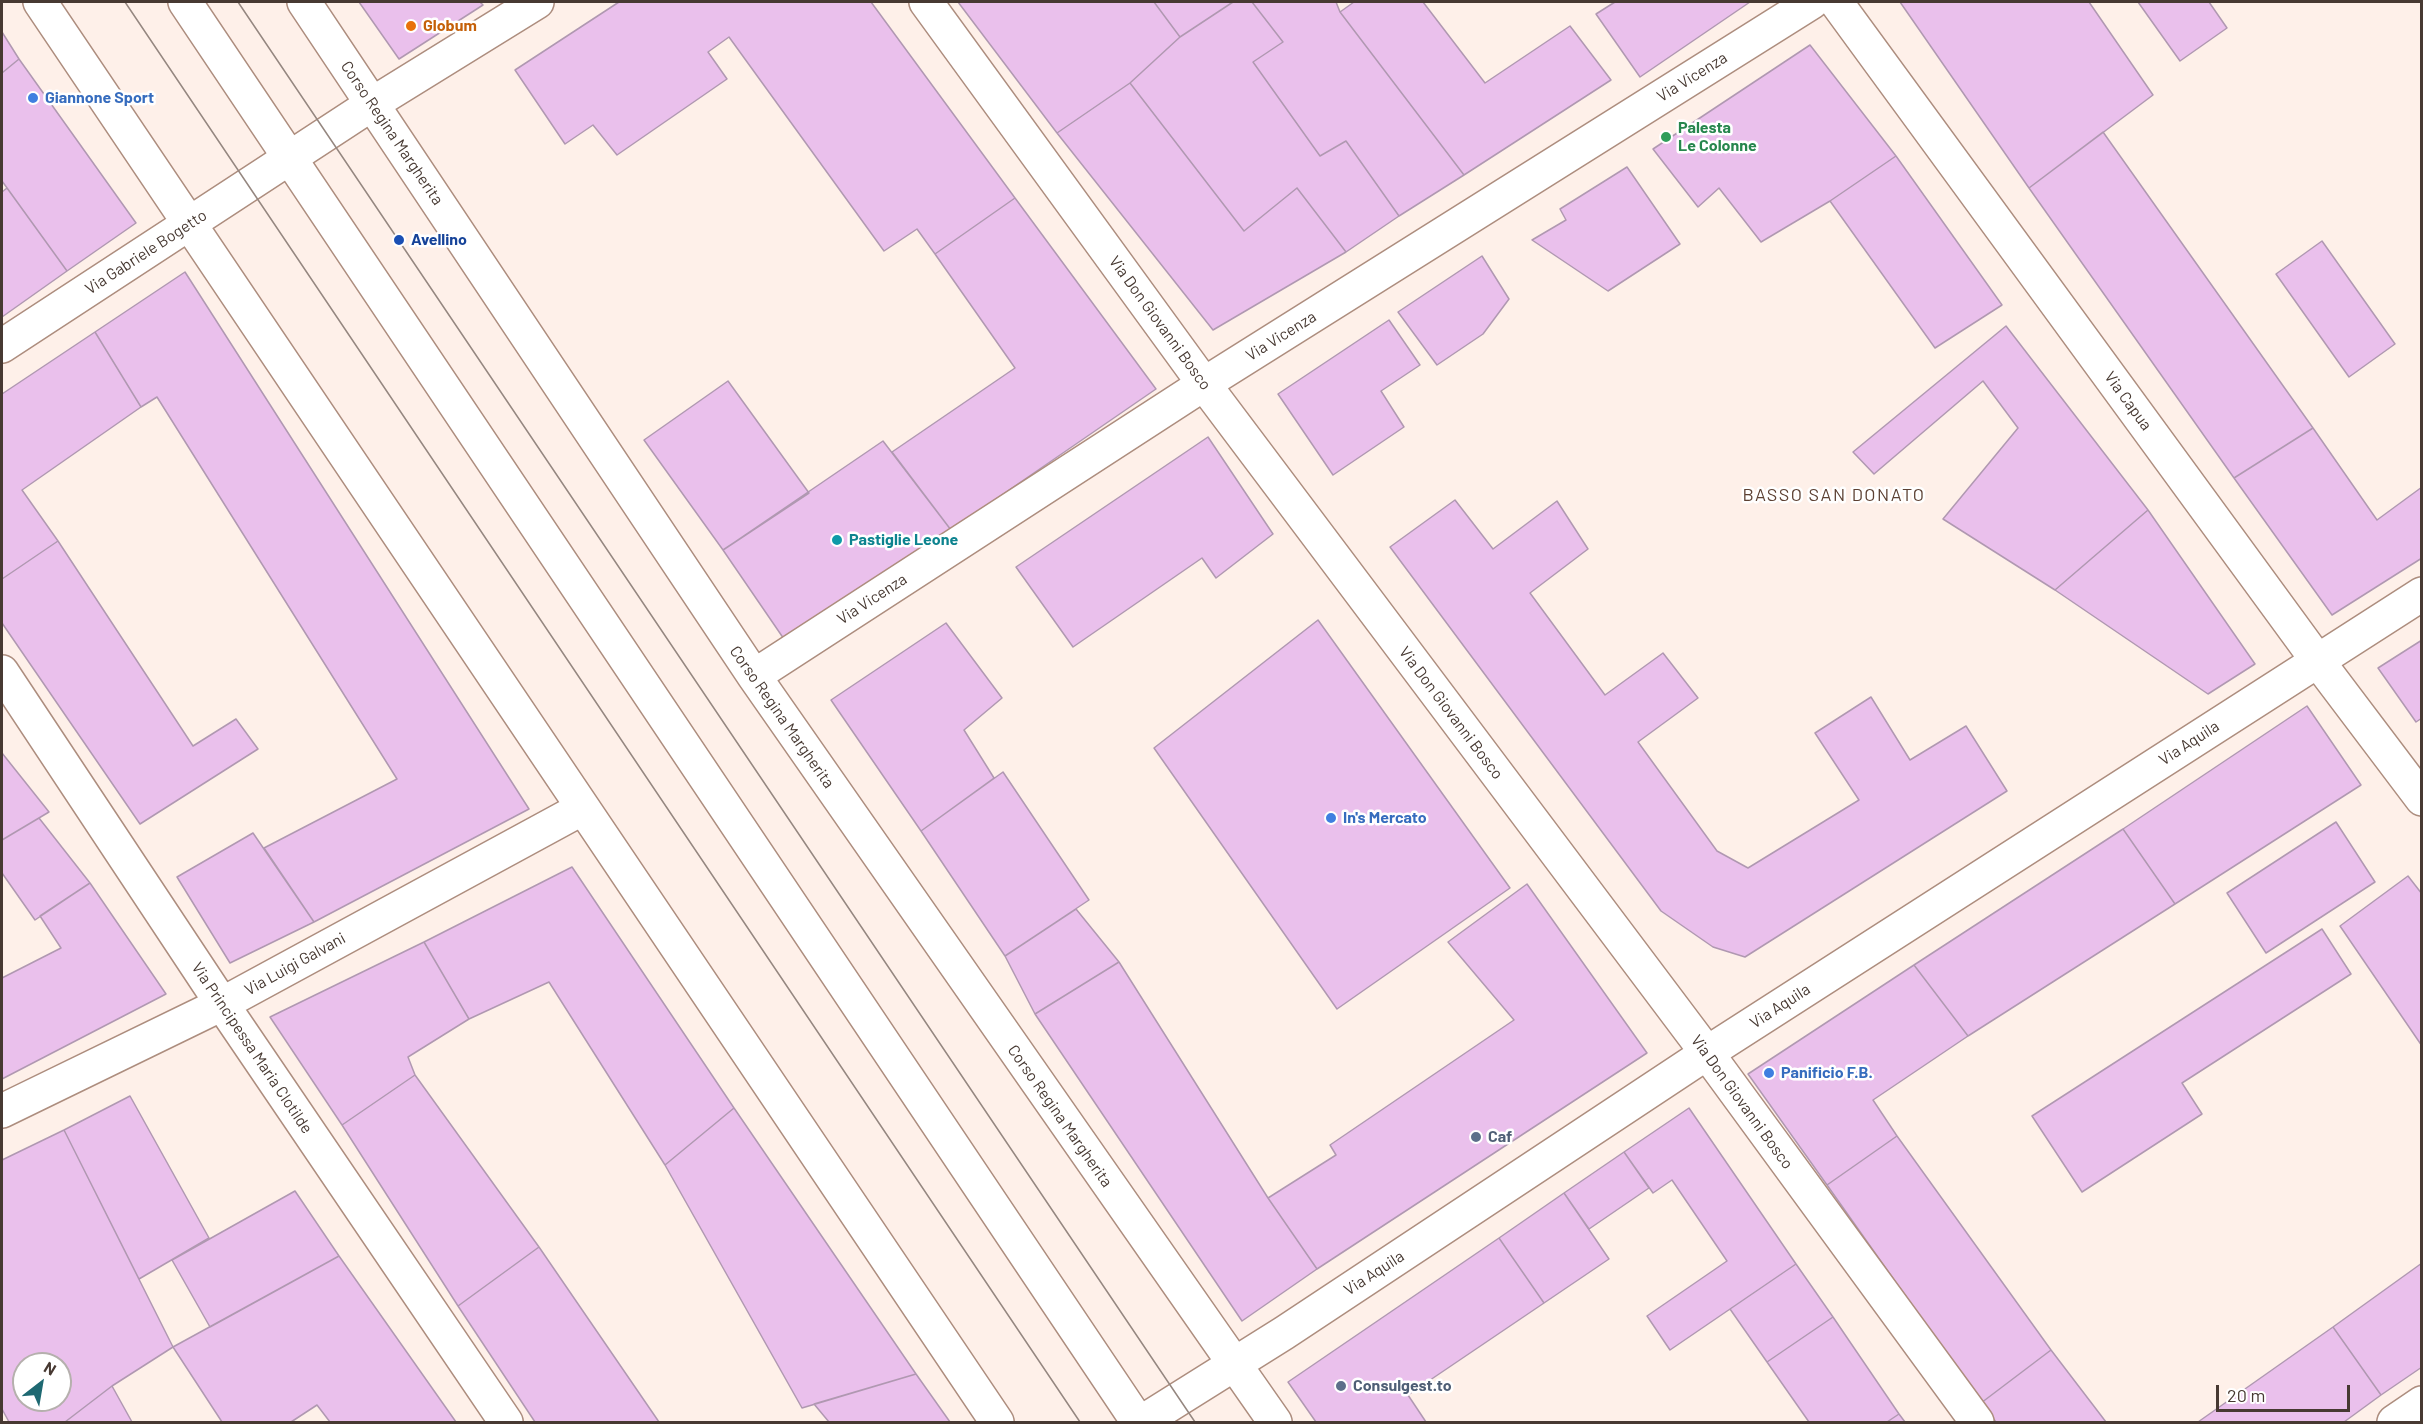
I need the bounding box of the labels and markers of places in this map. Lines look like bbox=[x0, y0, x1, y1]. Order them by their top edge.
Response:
place label: Globum bbox=[423, 16, 477, 36]
marker: Globum bbox=[404, 19, 418, 33]
place label: Giannone Sport bbox=[45, 88, 154, 108]
marker: Giannone Sport bbox=[26, 91, 40, 105]
place label: Palesta Le Colonne bbox=[1678, 118, 1757, 156]
marker: Palesta Le Colonne bbox=[1659, 130, 1673, 144]
place label: Avellino bbox=[411, 230, 467, 250]
marker: Avellino bbox=[392, 233, 406, 247]
place label: Pastiglie Leone bbox=[849, 530, 958, 550]
marker: Pastiglie Leone bbox=[830, 533, 844, 547]
place label: In's Mercato bbox=[1343, 808, 1427, 828]
marker: In's Mercato bbox=[1324, 811, 1338, 825]
place label: Panificio F.B. bbox=[1781, 1063, 1873, 1083]
marker: Panificio F.B. bbox=[1762, 1066, 1776, 1080]
place label: Caf bbox=[1488, 1127, 1512, 1147]
marker: Caf bbox=[1469, 1130, 1483, 1144]
place label: Consulgest.to bbox=[1353, 1376, 1452, 1396]
marker: Consulgest.to bbox=[1334, 1379, 1348, 1393]

